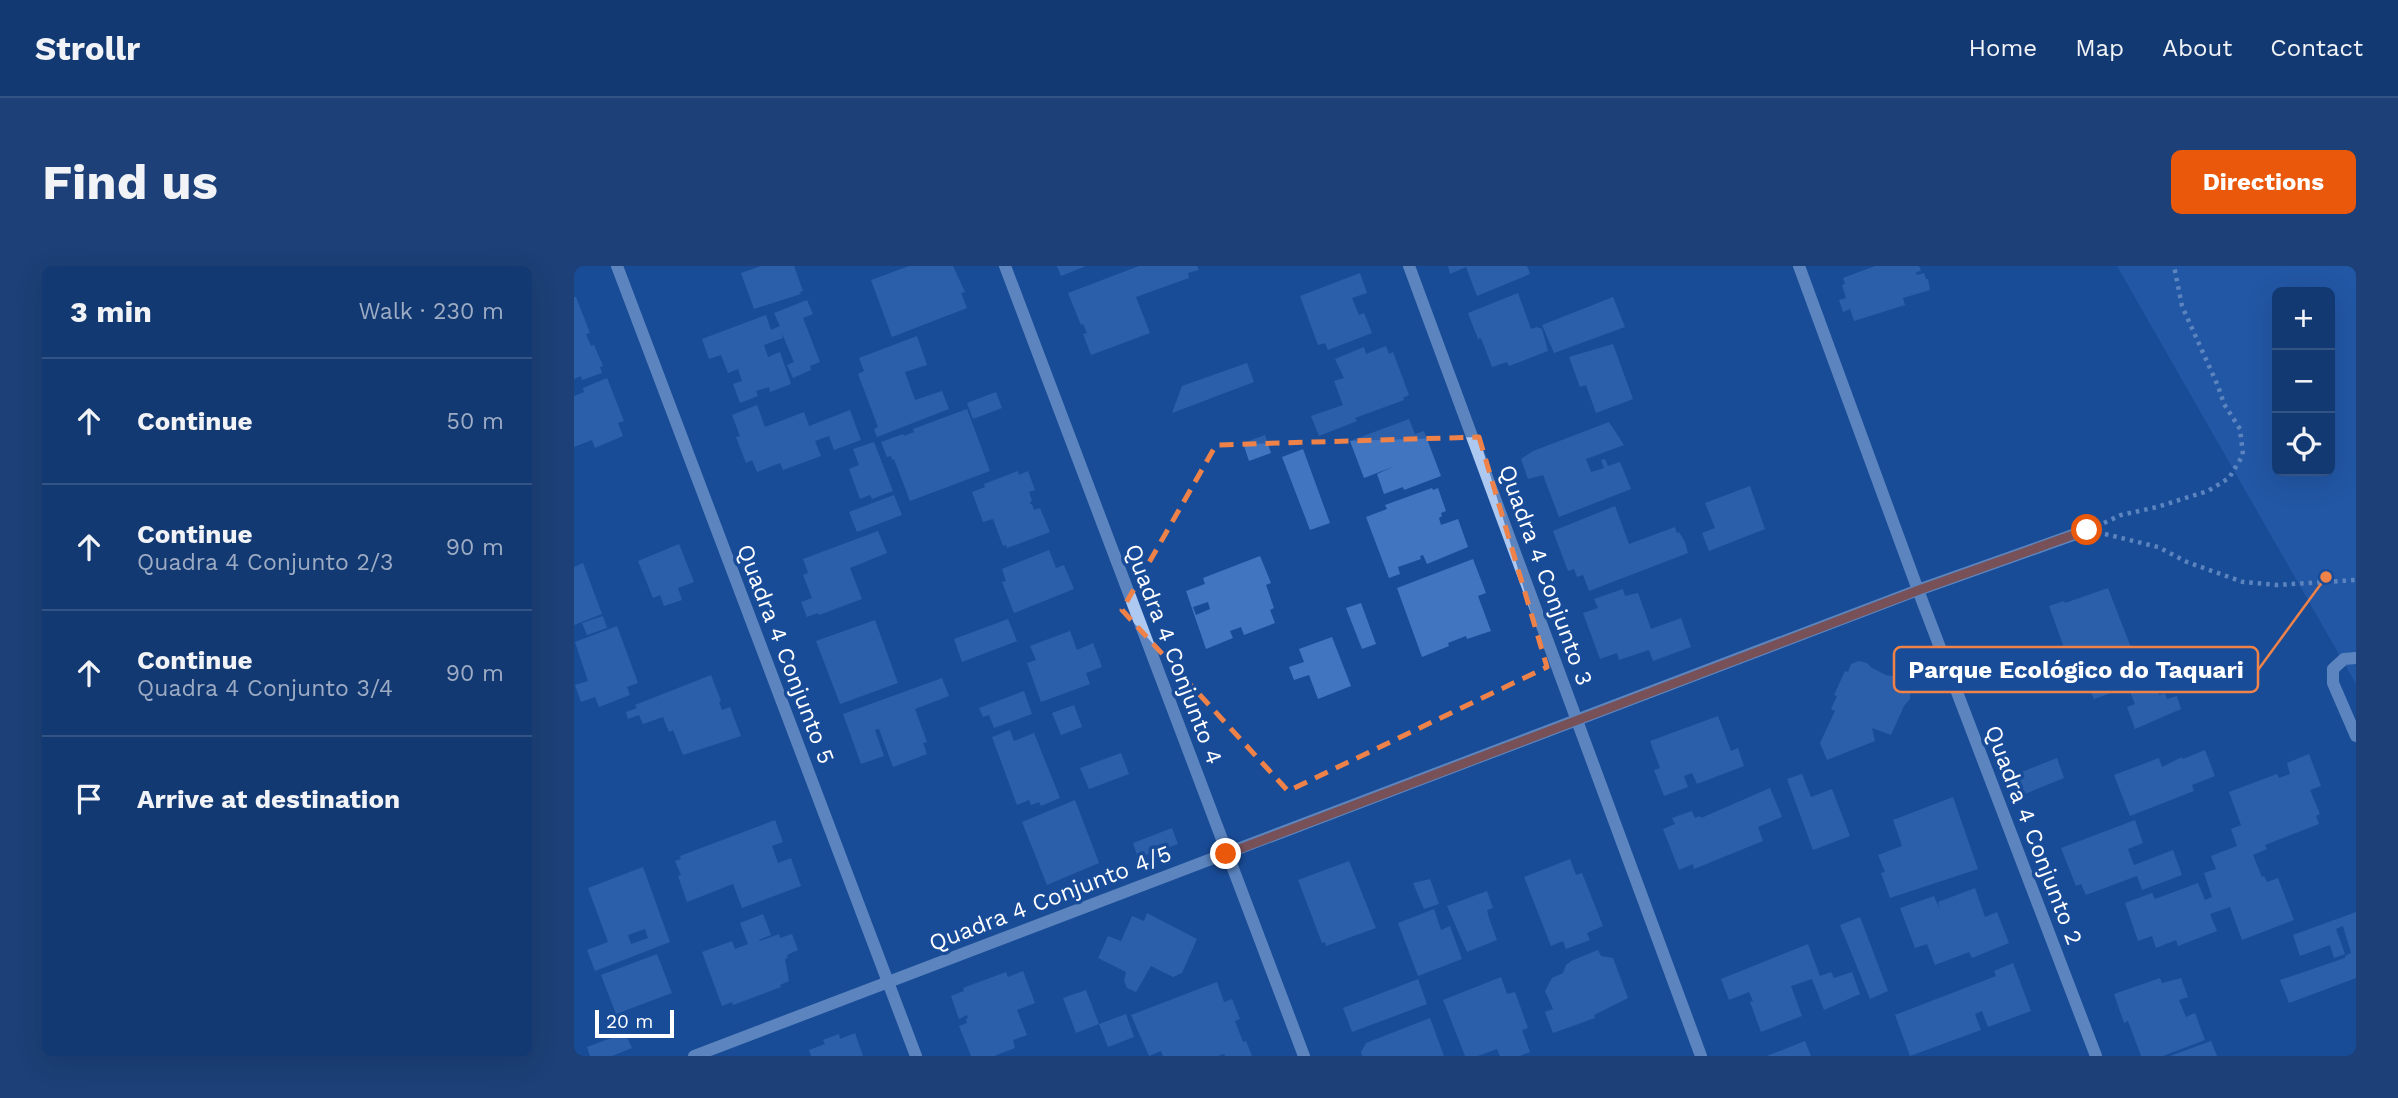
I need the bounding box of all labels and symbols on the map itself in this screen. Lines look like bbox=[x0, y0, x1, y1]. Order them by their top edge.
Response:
street label: Quadra 4 Conjunto 3 bbox=[1493, 461, 1598, 689]
route start bbox=[2071, 514, 2102, 545]
street label: Quadra 4 Conjunto 4 bbox=[1119, 540, 1228, 768]
street label: Quadra 4 Conjunto 5 bbox=[731, 541, 840, 768]
callout: Parque Ecológico do Taquari bbox=[1894, 647, 2258, 692]
text: Parque Ecológico do Taquari bbox=[1908, 656, 2244, 684]
street label: Quadra 4 Conjunto 2 bbox=[1979, 722, 2088, 949]
route end bbox=[1210, 838, 1241, 869]
street label: Quadra 4 Conjunto 4/5 bbox=[925, 840, 1175, 957]
scale bar bbox=[595, 1007, 674, 1039]

